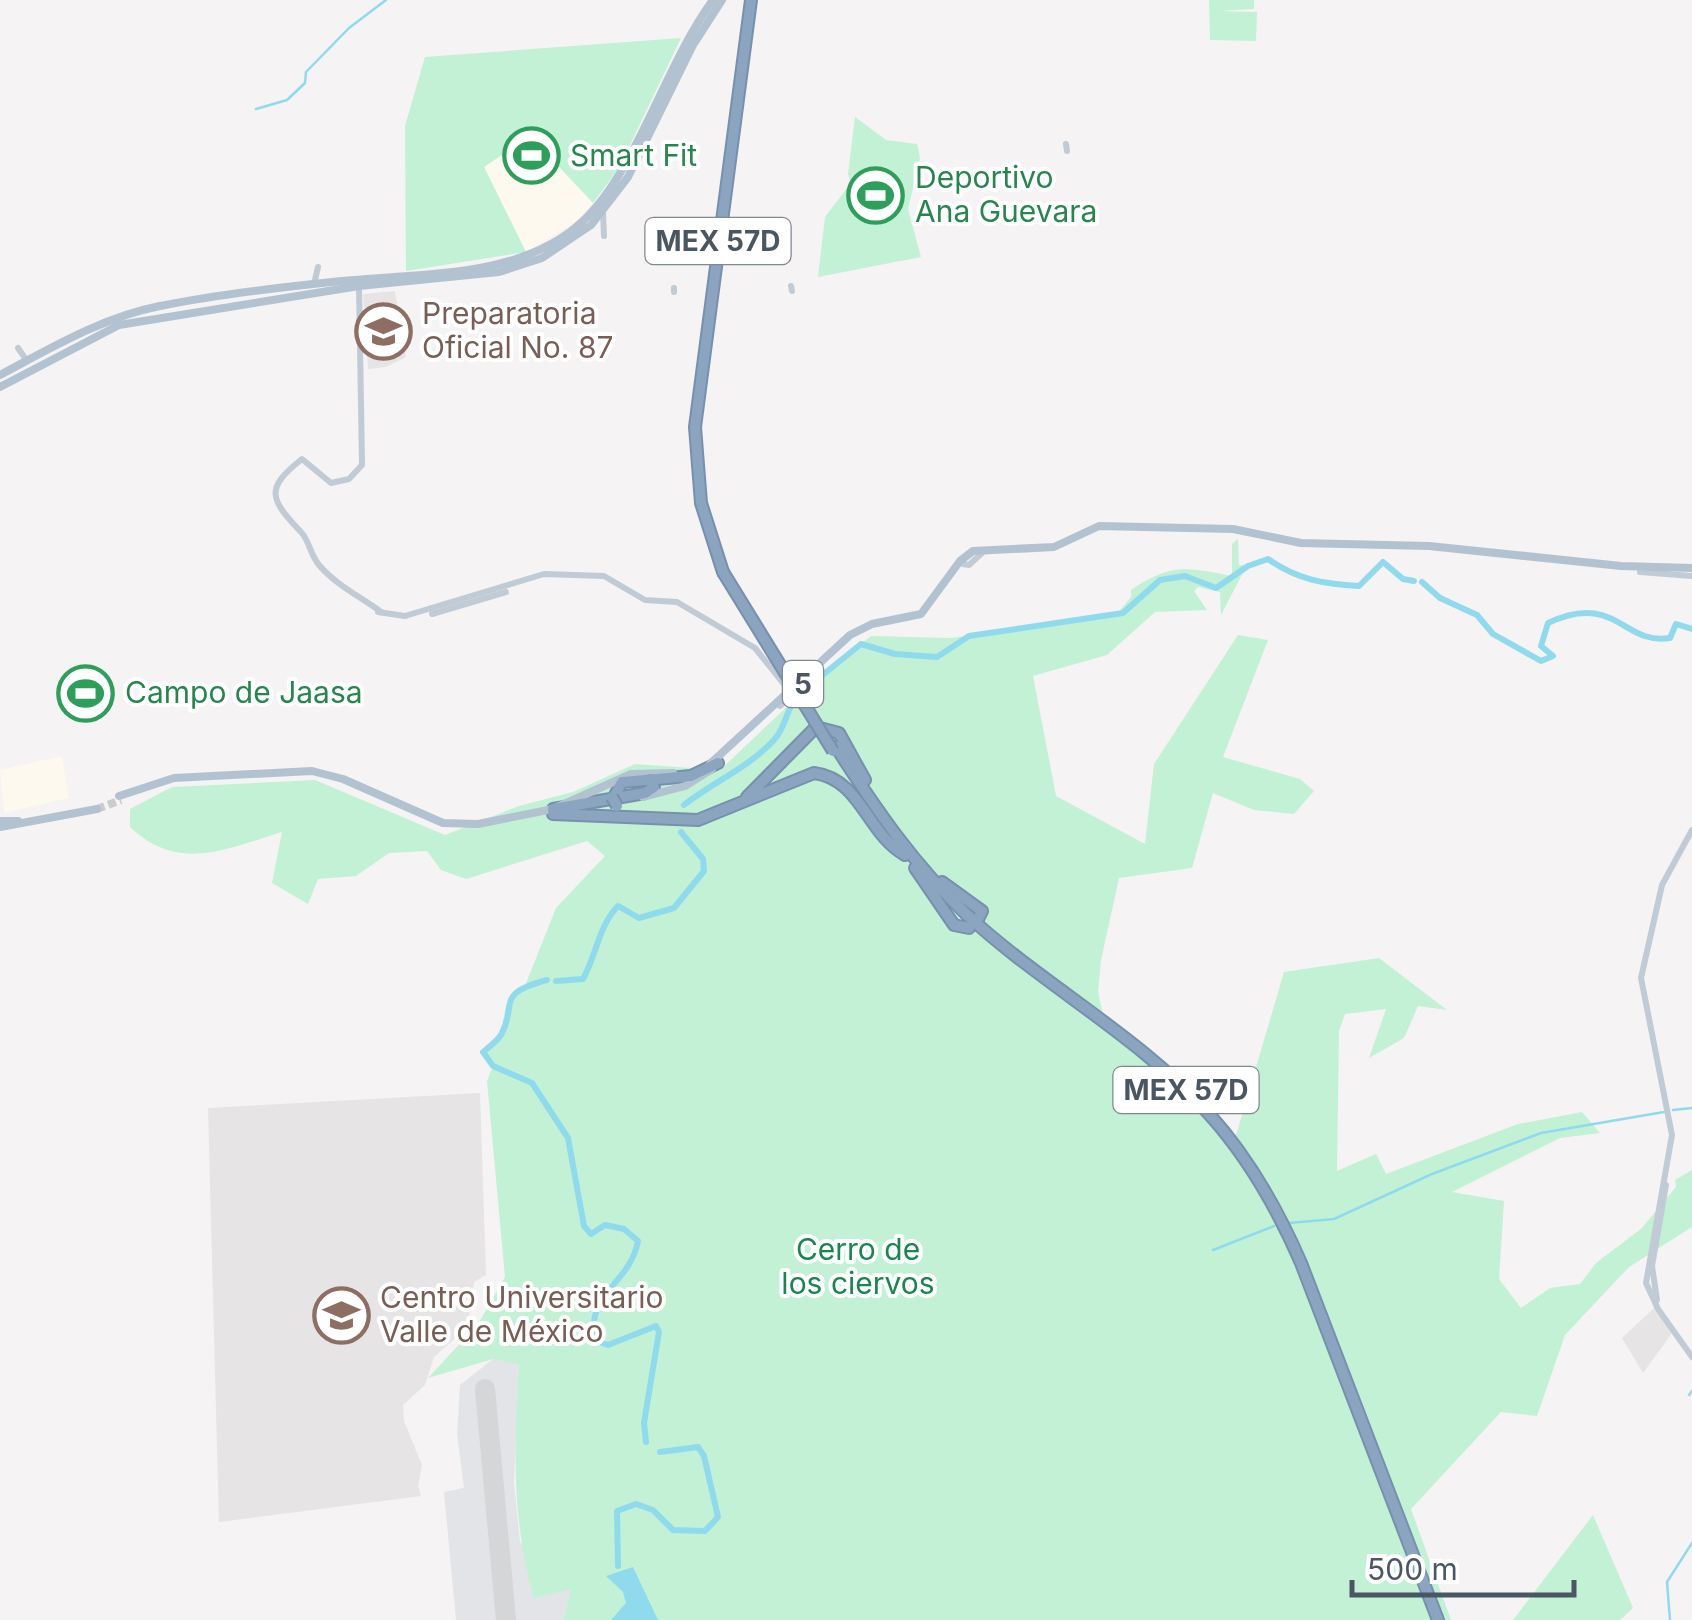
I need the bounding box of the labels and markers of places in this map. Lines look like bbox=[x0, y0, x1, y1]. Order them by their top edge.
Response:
sports icon: Smart Fit bbox=[501, 126, 561, 186]
place label: Smart Fit bbox=[570, 137, 697, 173]
place label: Deportivo Ana Guevara bbox=[915, 159, 1097, 229]
sports icon: Deportivo Ana Guevara bbox=[846, 165, 906, 225]
place label: Preparatoria Oficial No. 87 bbox=[422, 295, 613, 365]
school or university icon: Preparatoria Oficial No. 87 bbox=[353, 301, 413, 361]
sports icon: Campo de Jaasa bbox=[56, 663, 116, 723]
place label: Campo de Jaasa bbox=[125, 674, 363, 710]
place label: Centro Universitario Valle de México bbox=[380, 1279, 663, 1349]
school or university icon: Centro Universitario Valle de México bbox=[311, 1285, 371, 1345]

